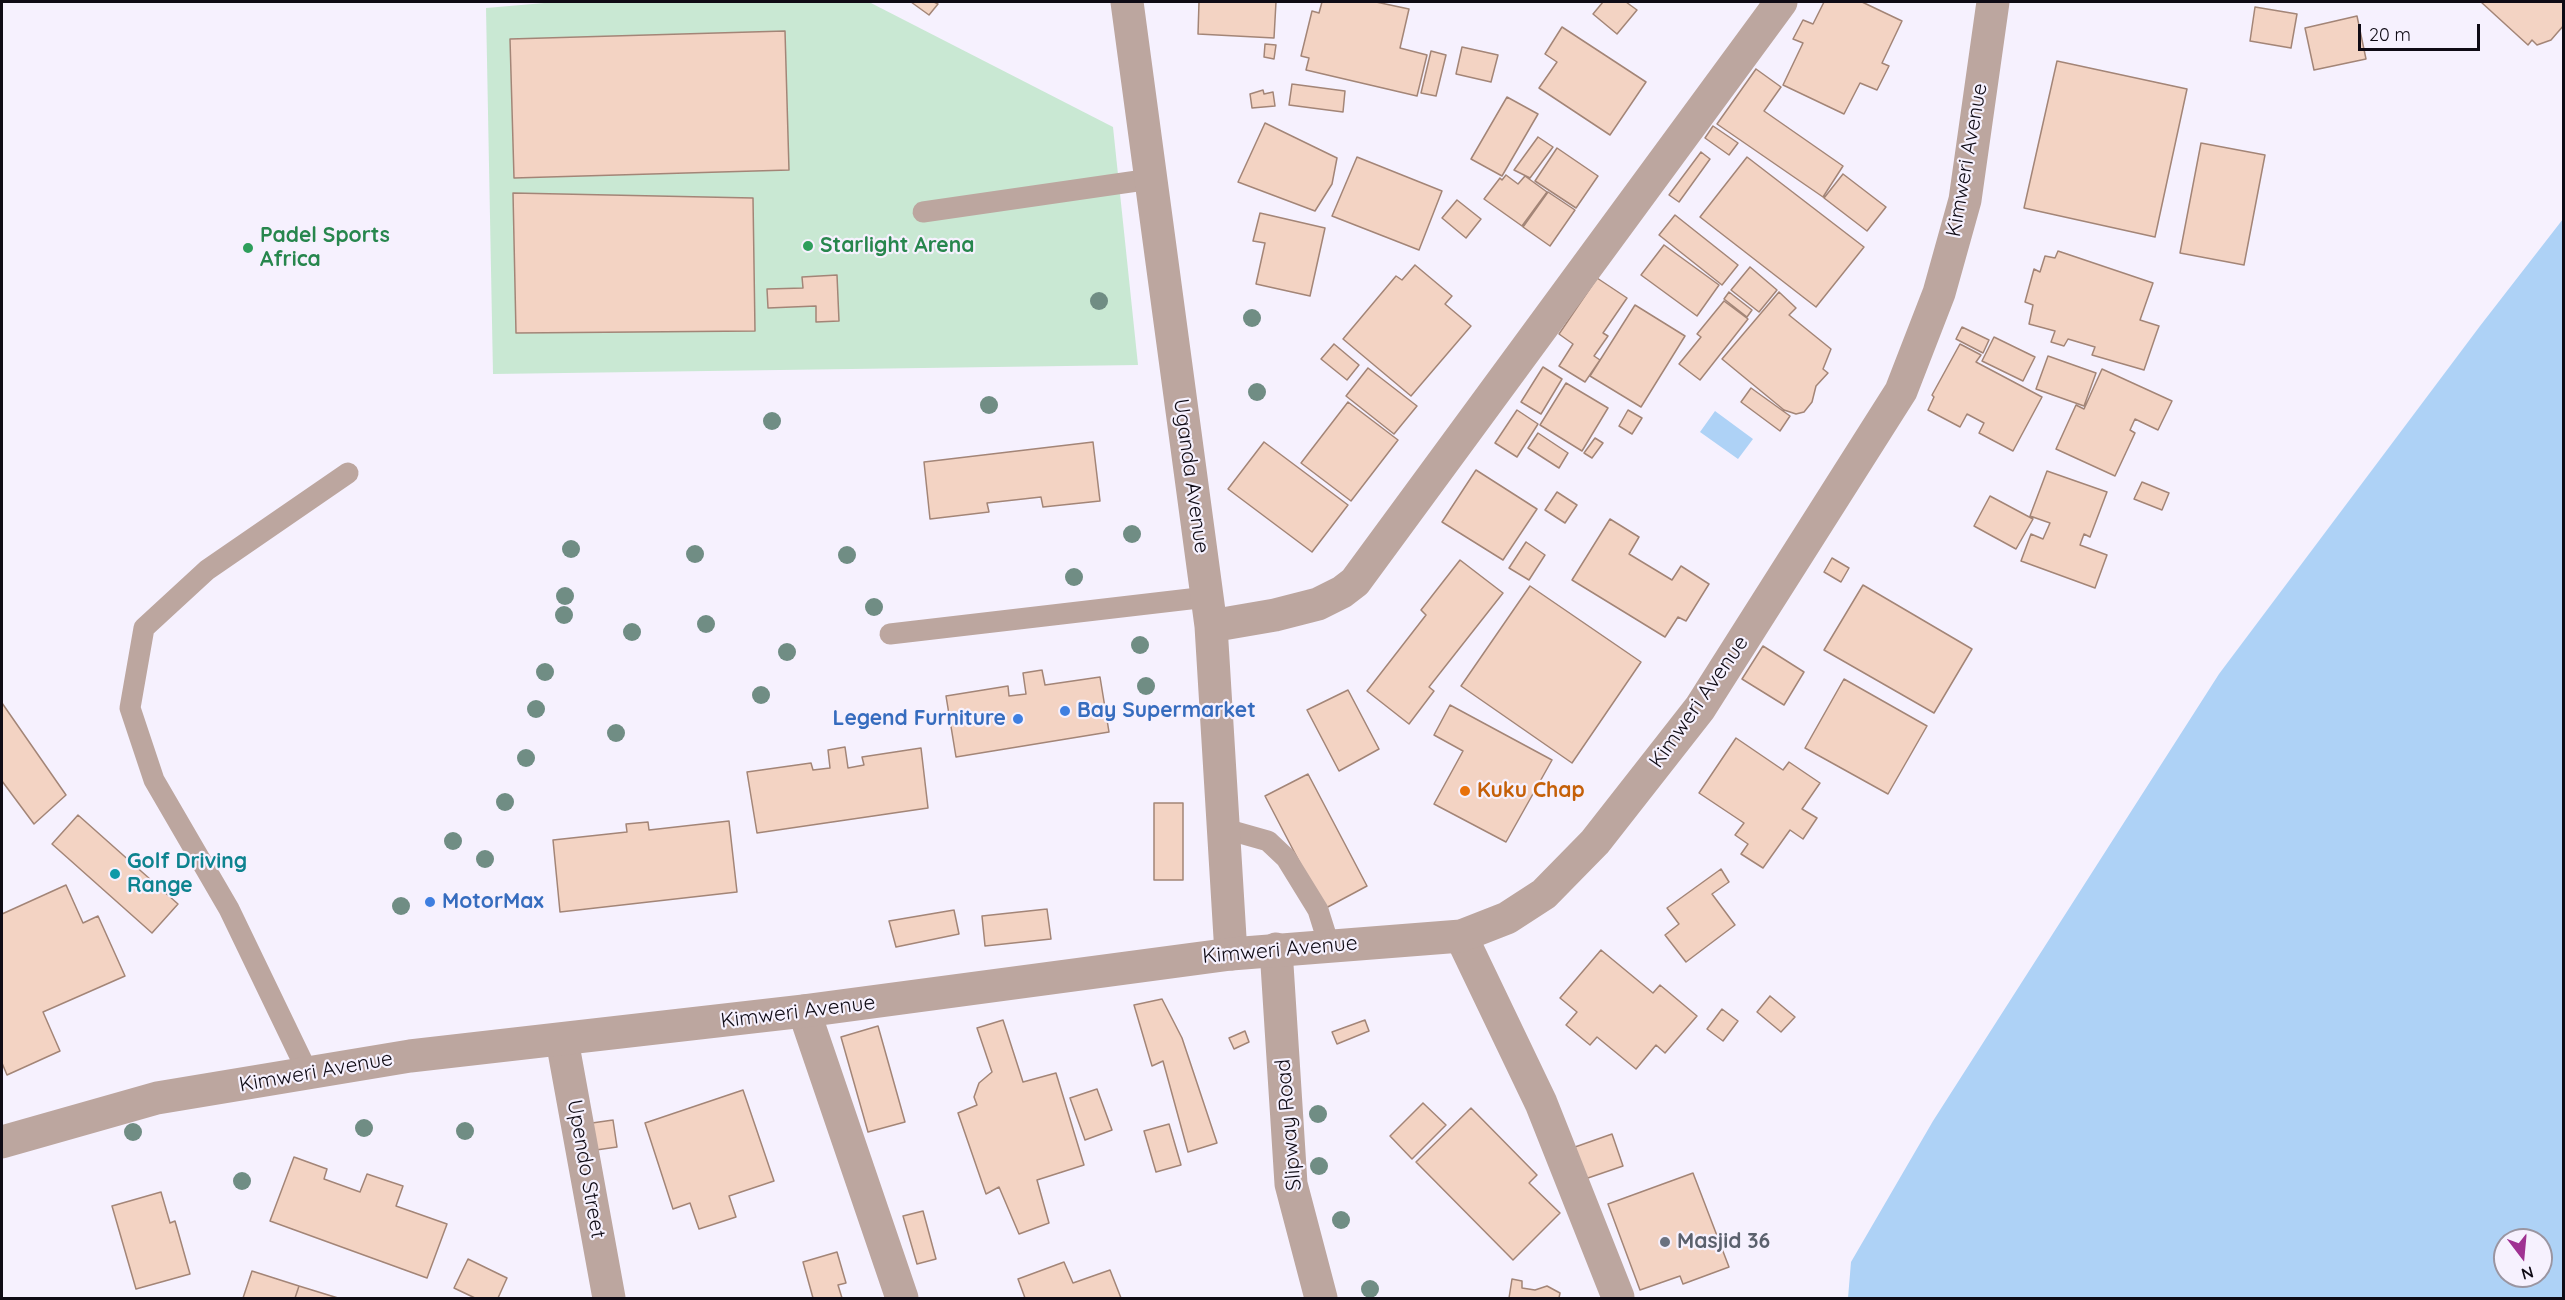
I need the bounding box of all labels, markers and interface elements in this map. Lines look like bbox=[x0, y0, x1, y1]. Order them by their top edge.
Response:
scale bar bbox=[2361, 12, 2482, 50]
text: 20 m bbox=[2369, 23, 2411, 46]
street label: Kimweri Avenue bbox=[1941, 81, 1993, 239]
place label: Padel Sports Africa bbox=[260, 223, 390, 273]
place label: Starlight Arena bbox=[820, 233, 974, 259]
marker: Starlight Arena bbox=[801, 239, 815, 253]
marker: Padel Sports Africa bbox=[241, 241, 255, 255]
street label: Uganda Avenue bbox=[1168, 397, 1214, 555]
street label: Kimweri Avenue bbox=[1644, 631, 1754, 773]
place label: Bay Supermarket bbox=[1077, 698, 1256, 724]
marker: Bay Supermarket bbox=[1058, 704, 1072, 718]
place label: Legend Furniture bbox=[833, 706, 1006, 732]
marker: Legend Furniture bbox=[1011, 712, 1025, 726]
place label: Kuku Chap bbox=[1477, 778, 1585, 804]
marker: Kuku Chap bbox=[1458, 784, 1472, 798]
place label: Golf Driving Range bbox=[127, 849, 247, 899]
marker: Golf Driving Range bbox=[108, 867, 122, 881]
place label: MotorMax bbox=[442, 889, 544, 915]
marker: MotorMax bbox=[423, 895, 437, 909]
street label: Kimweri Avenue bbox=[1201, 931, 1359, 969]
street label: Kimweri Avenue bbox=[719, 990, 877, 1034]
street label: Kimweri Avenue bbox=[237, 1046, 395, 1098]
street label: Slipway Road bbox=[1271, 1058, 1307, 1192]
street label: Upendo Street bbox=[561, 1098, 611, 1240]
north arrow bbox=[2493, 1228, 2553, 1288]
place label: Masjid 36 bbox=[1677, 1229, 1770, 1255]
marker: Masjid 36 bbox=[1658, 1235, 1672, 1249]
text: N bbox=[2519, 1262, 2536, 1285]

